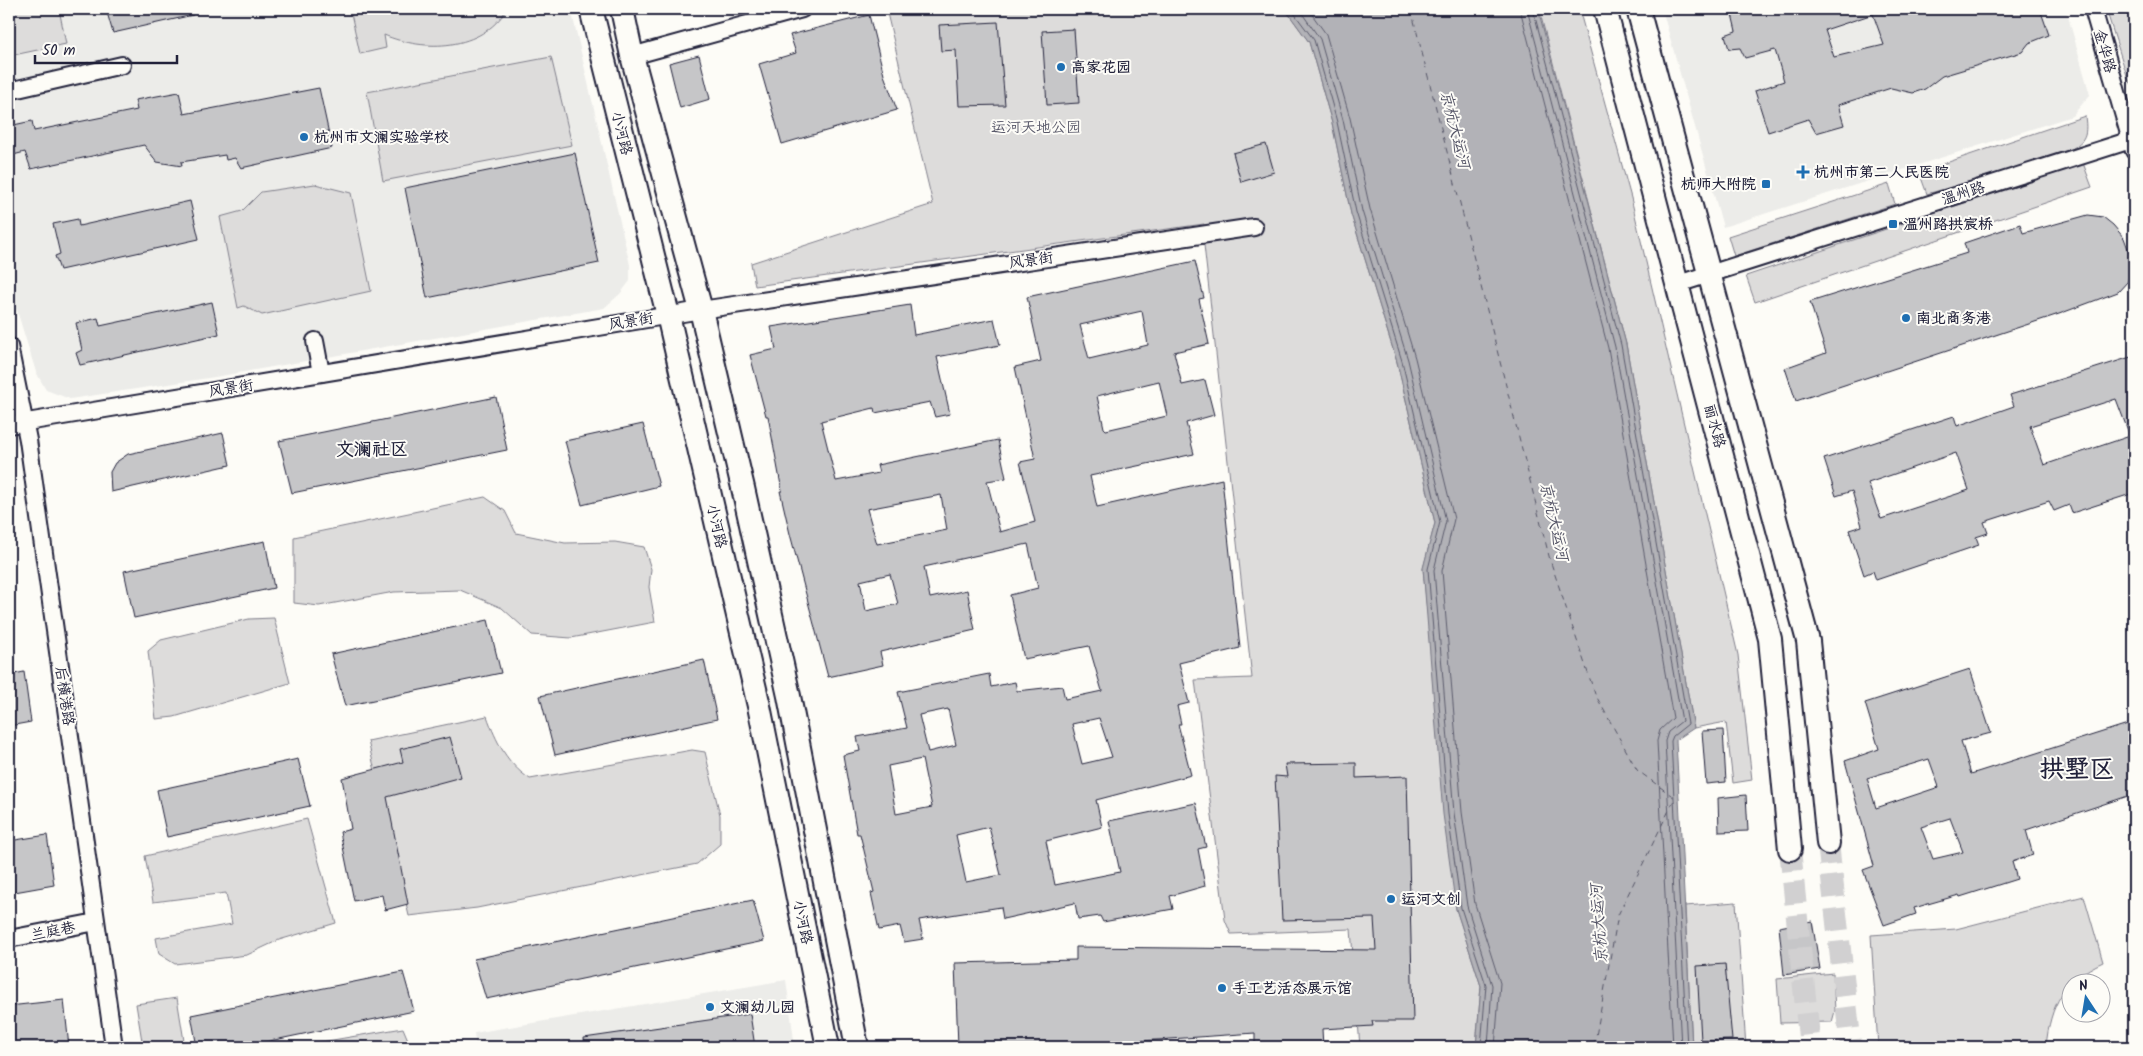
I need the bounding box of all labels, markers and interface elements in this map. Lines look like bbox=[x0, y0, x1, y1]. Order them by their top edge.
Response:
street label: 金华路 bbox=[2086, 26, 2122, 76]
scale bar bbox=[35, 32, 178, 64]
text: 50 m bbox=[42, 39, 76, 63]
place label: 高家花园 bbox=[1071, 56, 1131, 80]
marker: 高家花园 bbox=[1055, 61, 1067, 73]
water label: 京杭大运河 bbox=[1433, 88, 1477, 174]
street label: 小河路 bbox=[604, 108, 638, 158]
park label: 运河天地公园 bbox=[991, 116, 1081, 140]
place label: 杭州市文澜实验学校 bbox=[314, 126, 449, 150]
marker: 杭州市文澜实验学校 bbox=[298, 131, 310, 143]
place label: 杭州市第二人民医院 bbox=[1814, 161, 1949, 185]
marker: 杭州市第二人民医院 bbox=[1796, 165, 1810, 179]
place label: 杭师大附院 bbox=[1681, 173, 1756, 197]
street label: 温州路 bbox=[1938, 176, 1988, 212]
marker: 杭师大附院 bbox=[1760, 178, 1772, 190]
place label: 温州路拱宸桥 bbox=[1903, 213, 1993, 237]
marker: 温州路拱宸桥 bbox=[1887, 218, 1899, 230]
street label: 风景街 bbox=[1007, 246, 1055, 276]
street label: 风景街 bbox=[607, 307, 655, 337]
place label: 南北商务港 bbox=[1916, 307, 1991, 331]
marker: 南北商务港 bbox=[1900, 312, 1912, 324]
street label: 风景街 bbox=[207, 374, 255, 404]
street label: 丽水路 bbox=[1697, 401, 1731, 451]
district label: 文澜社区 bbox=[336, 436, 408, 465]
water label: 京杭大运河 bbox=[1532, 480, 1575, 566]
street label: 小河路 bbox=[699, 502, 733, 551]
street label: 后横港路 bbox=[48, 665, 80, 728]
district label: 拱墅区 bbox=[2039, 750, 2115, 790]
water label: 京杭大运河 bbox=[1584, 880, 1615, 965]
place label: 运河文创 bbox=[1401, 888, 1461, 912]
marker: 运河文创 bbox=[1385, 893, 1397, 905]
street label: 小河路 bbox=[786, 898, 818, 947]
street label: 兰庭巷 bbox=[29, 916, 78, 948]
north arrow bbox=[2060, 974, 2110, 1024]
text: N bbox=[2077, 975, 2090, 998]
place label: 手工艺活态展示馆 bbox=[1232, 977, 1352, 1001]
marker: 手工艺活态展示馆 bbox=[1216, 982, 1228, 994]
place label: 文澜幼儿园 bbox=[720, 996, 795, 1020]
marker: 文澜幼儿园 bbox=[704, 1001, 716, 1013]

